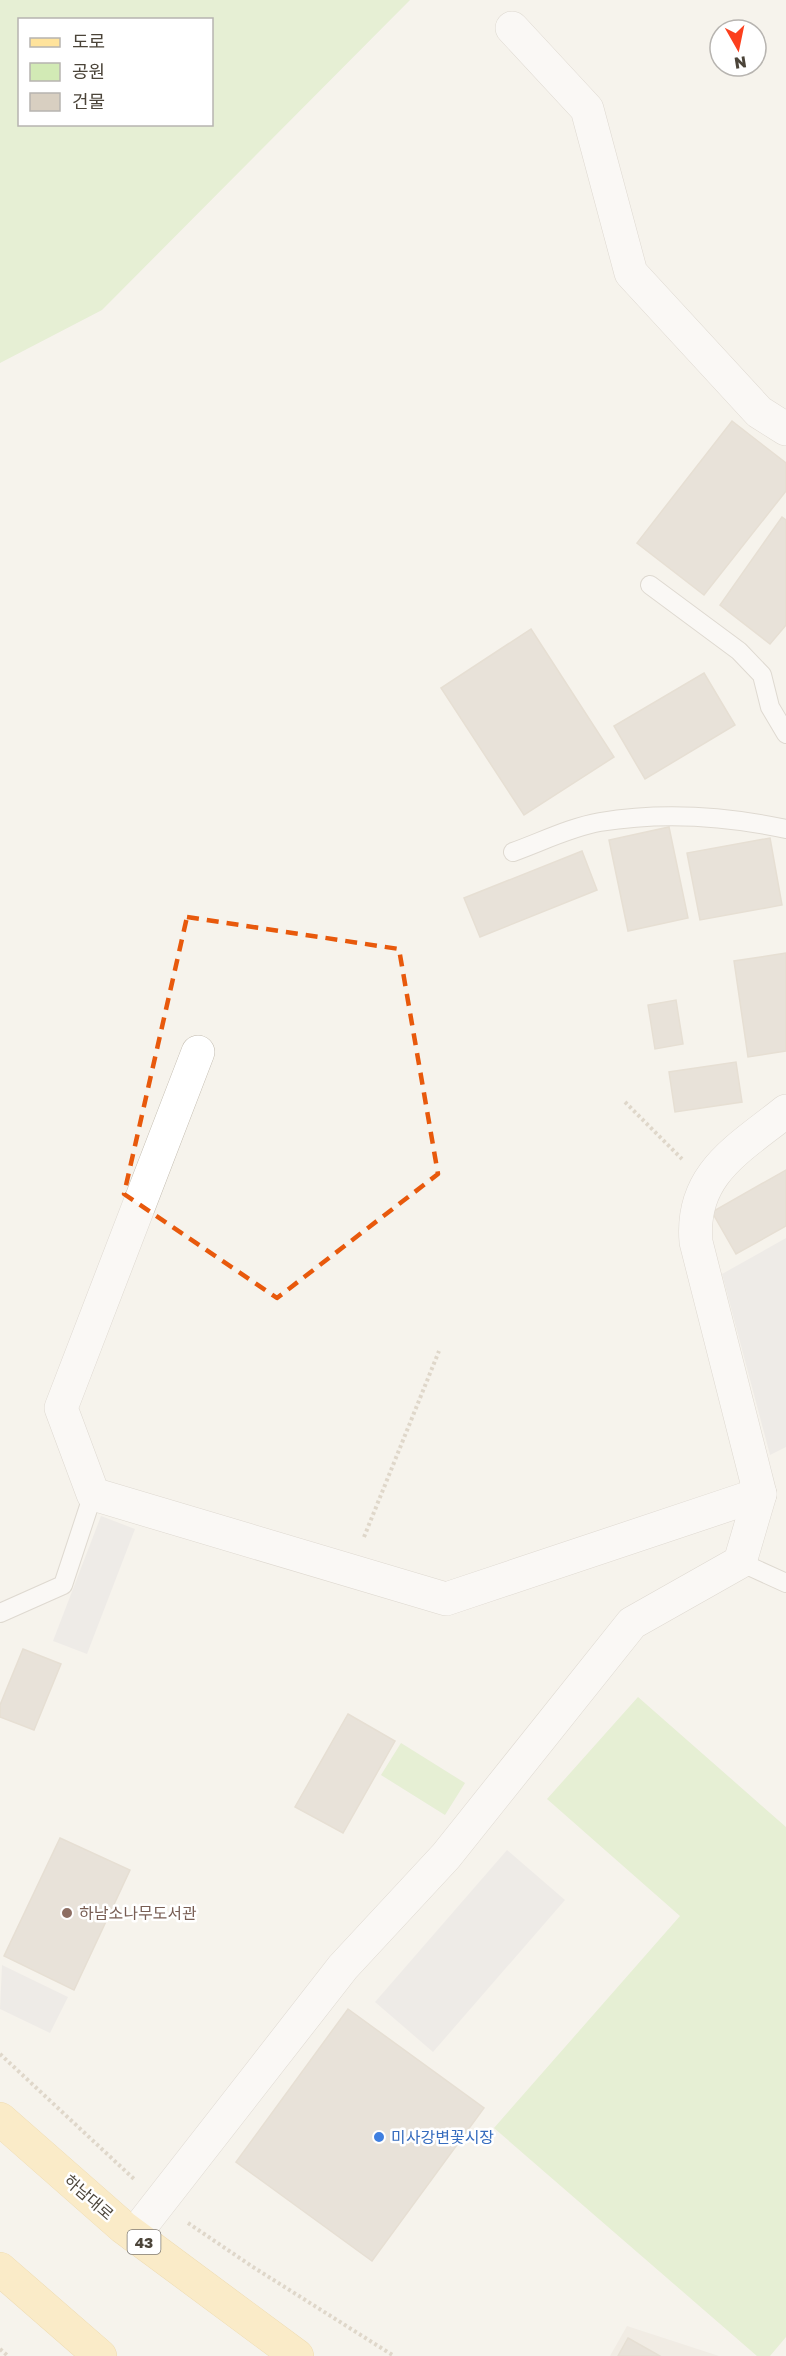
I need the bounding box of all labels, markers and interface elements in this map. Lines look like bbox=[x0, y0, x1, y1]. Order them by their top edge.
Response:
legend bbox=[18, 18, 213, 126]
north arrow bbox=[708, 18, 768, 78]
text: 도로 bbox=[72, 30, 105, 52]
text: N bbox=[733, 52, 748, 74]
text: 공원 bbox=[72, 60, 105, 82]
text: 건물 bbox=[72, 90, 105, 112]
place label: 하남소나무도서관 bbox=[79, 1903, 197, 1923]
marker: 하남소나무도서관 bbox=[60, 1906, 74, 1920]
place label: 미사강변꽃시장 bbox=[391, 2127, 494, 2147]
marker: 미사강변꽃시장 bbox=[372, 2130, 386, 2144]
street label: 하남대로 bbox=[60, 2170, 118, 2224]
road number: 43 bbox=[128, 2230, 160, 2254]

